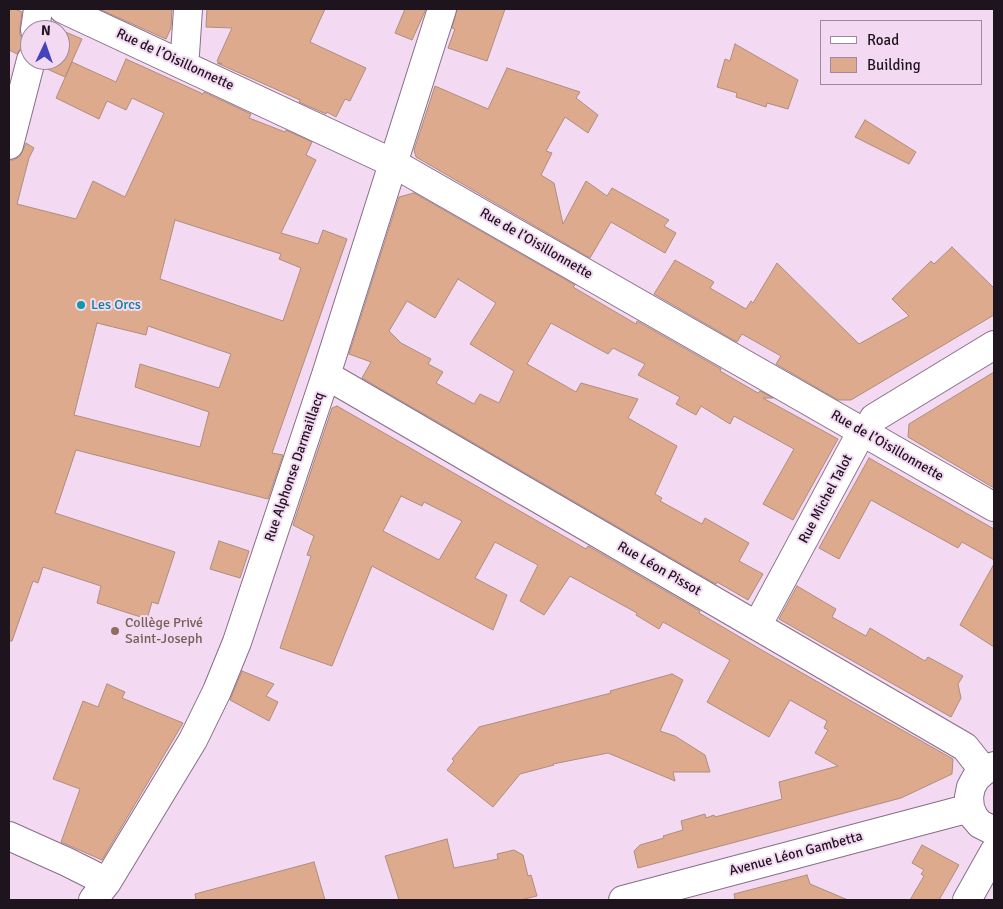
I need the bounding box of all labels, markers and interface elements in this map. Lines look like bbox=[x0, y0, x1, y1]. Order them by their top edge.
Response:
north arrow bbox=[20, 20, 70, 70]
legend bbox=[820, 20, 983, 85]
text: N bbox=[40, 22, 51, 39]
street label: Rue de l’Oisillonnette bbox=[114, 25, 236, 95]
text: Road bbox=[867, 31, 899, 49]
text: Building bbox=[867, 56, 921, 74]
street label: Rue de l’Oisillonnette bbox=[477, 205, 595, 283]
place label: Les Orcs bbox=[91, 297, 141, 313]
marker: Les Orcs bbox=[75, 299, 87, 311]
street label: Rue Alphonse Darmaillacq bbox=[262, 390, 328, 544]
street label: Rue de l’Oisillonnette bbox=[828, 407, 946, 485]
street label: Rue Michel Talot bbox=[796, 452, 856, 546]
street label: Rue Léon Pissot bbox=[614, 538, 704, 600]
place label: Collège Privé Saint-Joseph bbox=[125, 615, 203, 648]
marker: Collège Privé Saint-Joseph bbox=[109, 625, 121, 637]
street label: Avenue Léon Gambetta bbox=[727, 828, 865, 880]

